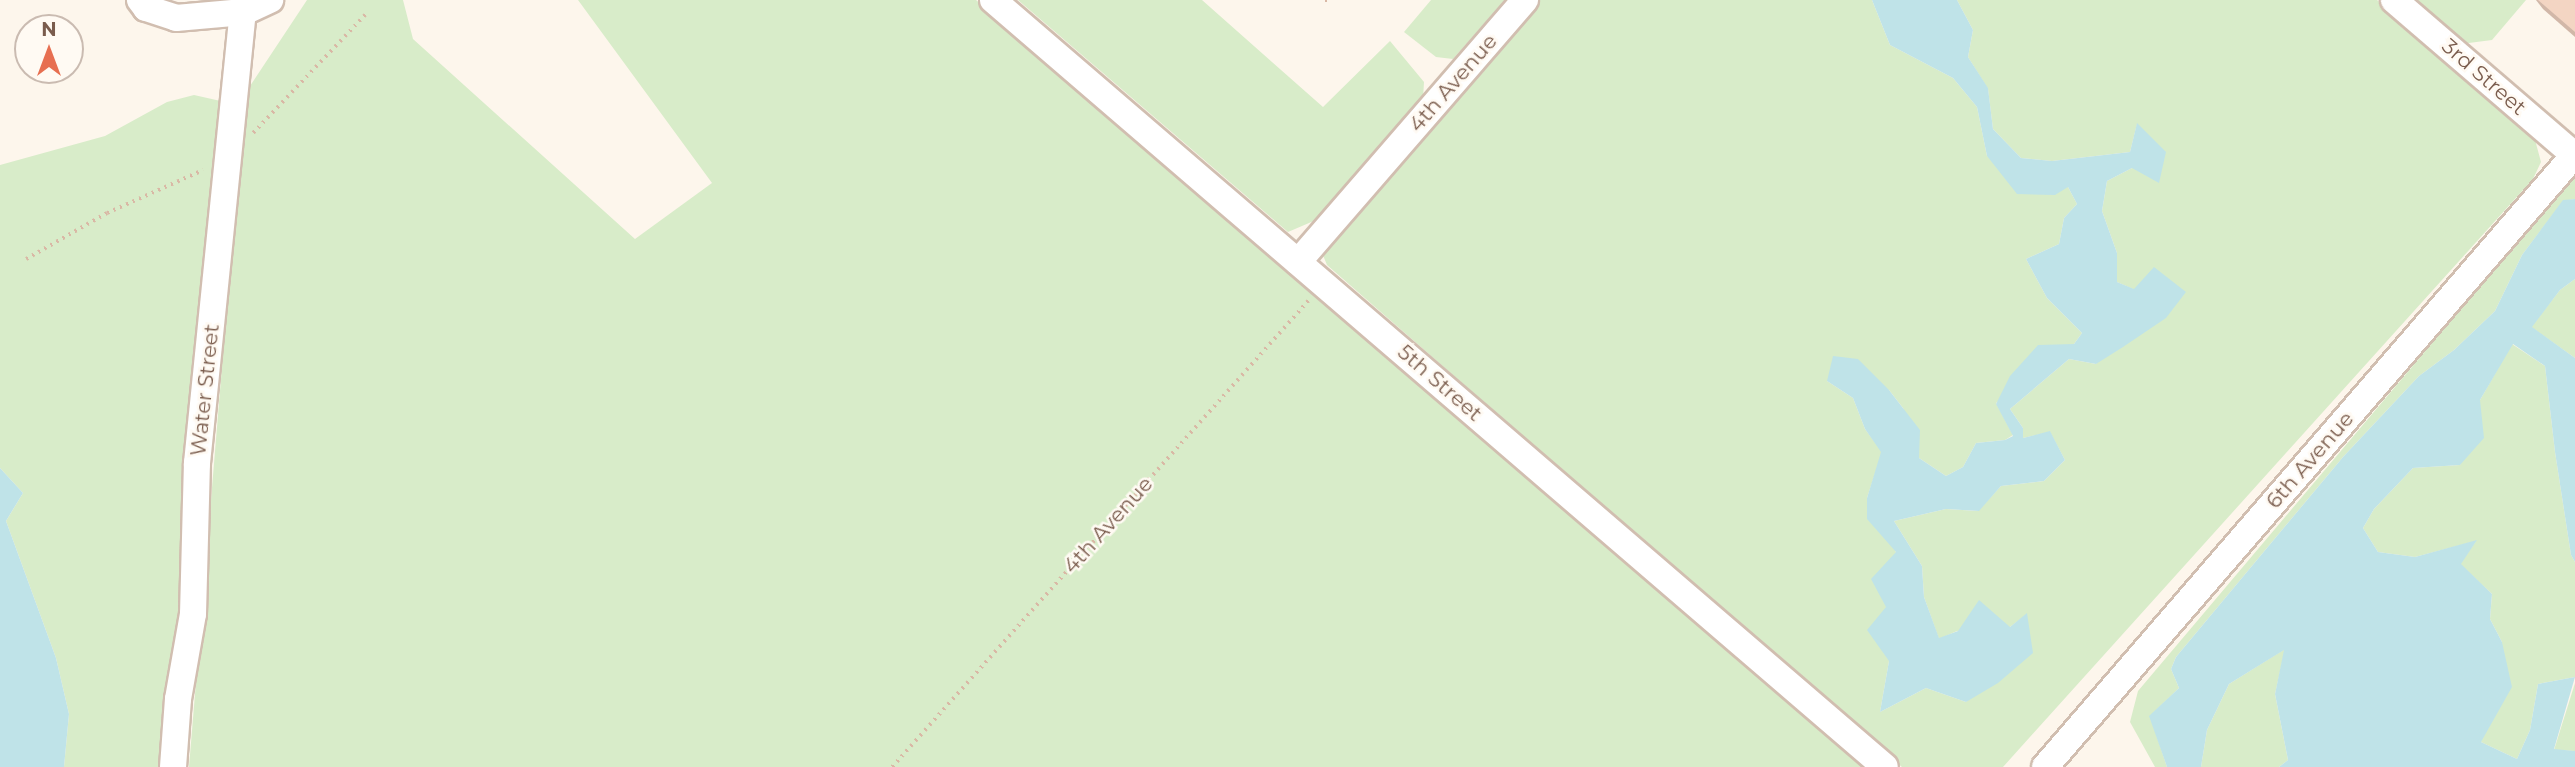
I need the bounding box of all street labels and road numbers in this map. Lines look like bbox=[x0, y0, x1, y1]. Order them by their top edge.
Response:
street label: 4th Avenue bbox=[1404, 29, 1502, 137]
street label: 3rd Street bbox=[2437, 34, 2531, 120]
street label: Water Street bbox=[186, 323, 224, 457]
street label: 5th Street bbox=[1393, 340, 1487, 426]
street label: 6th Avenue bbox=[2261, 406, 2359, 514]
street label: 4th Avenue bbox=[1058, 471, 1158, 579]

